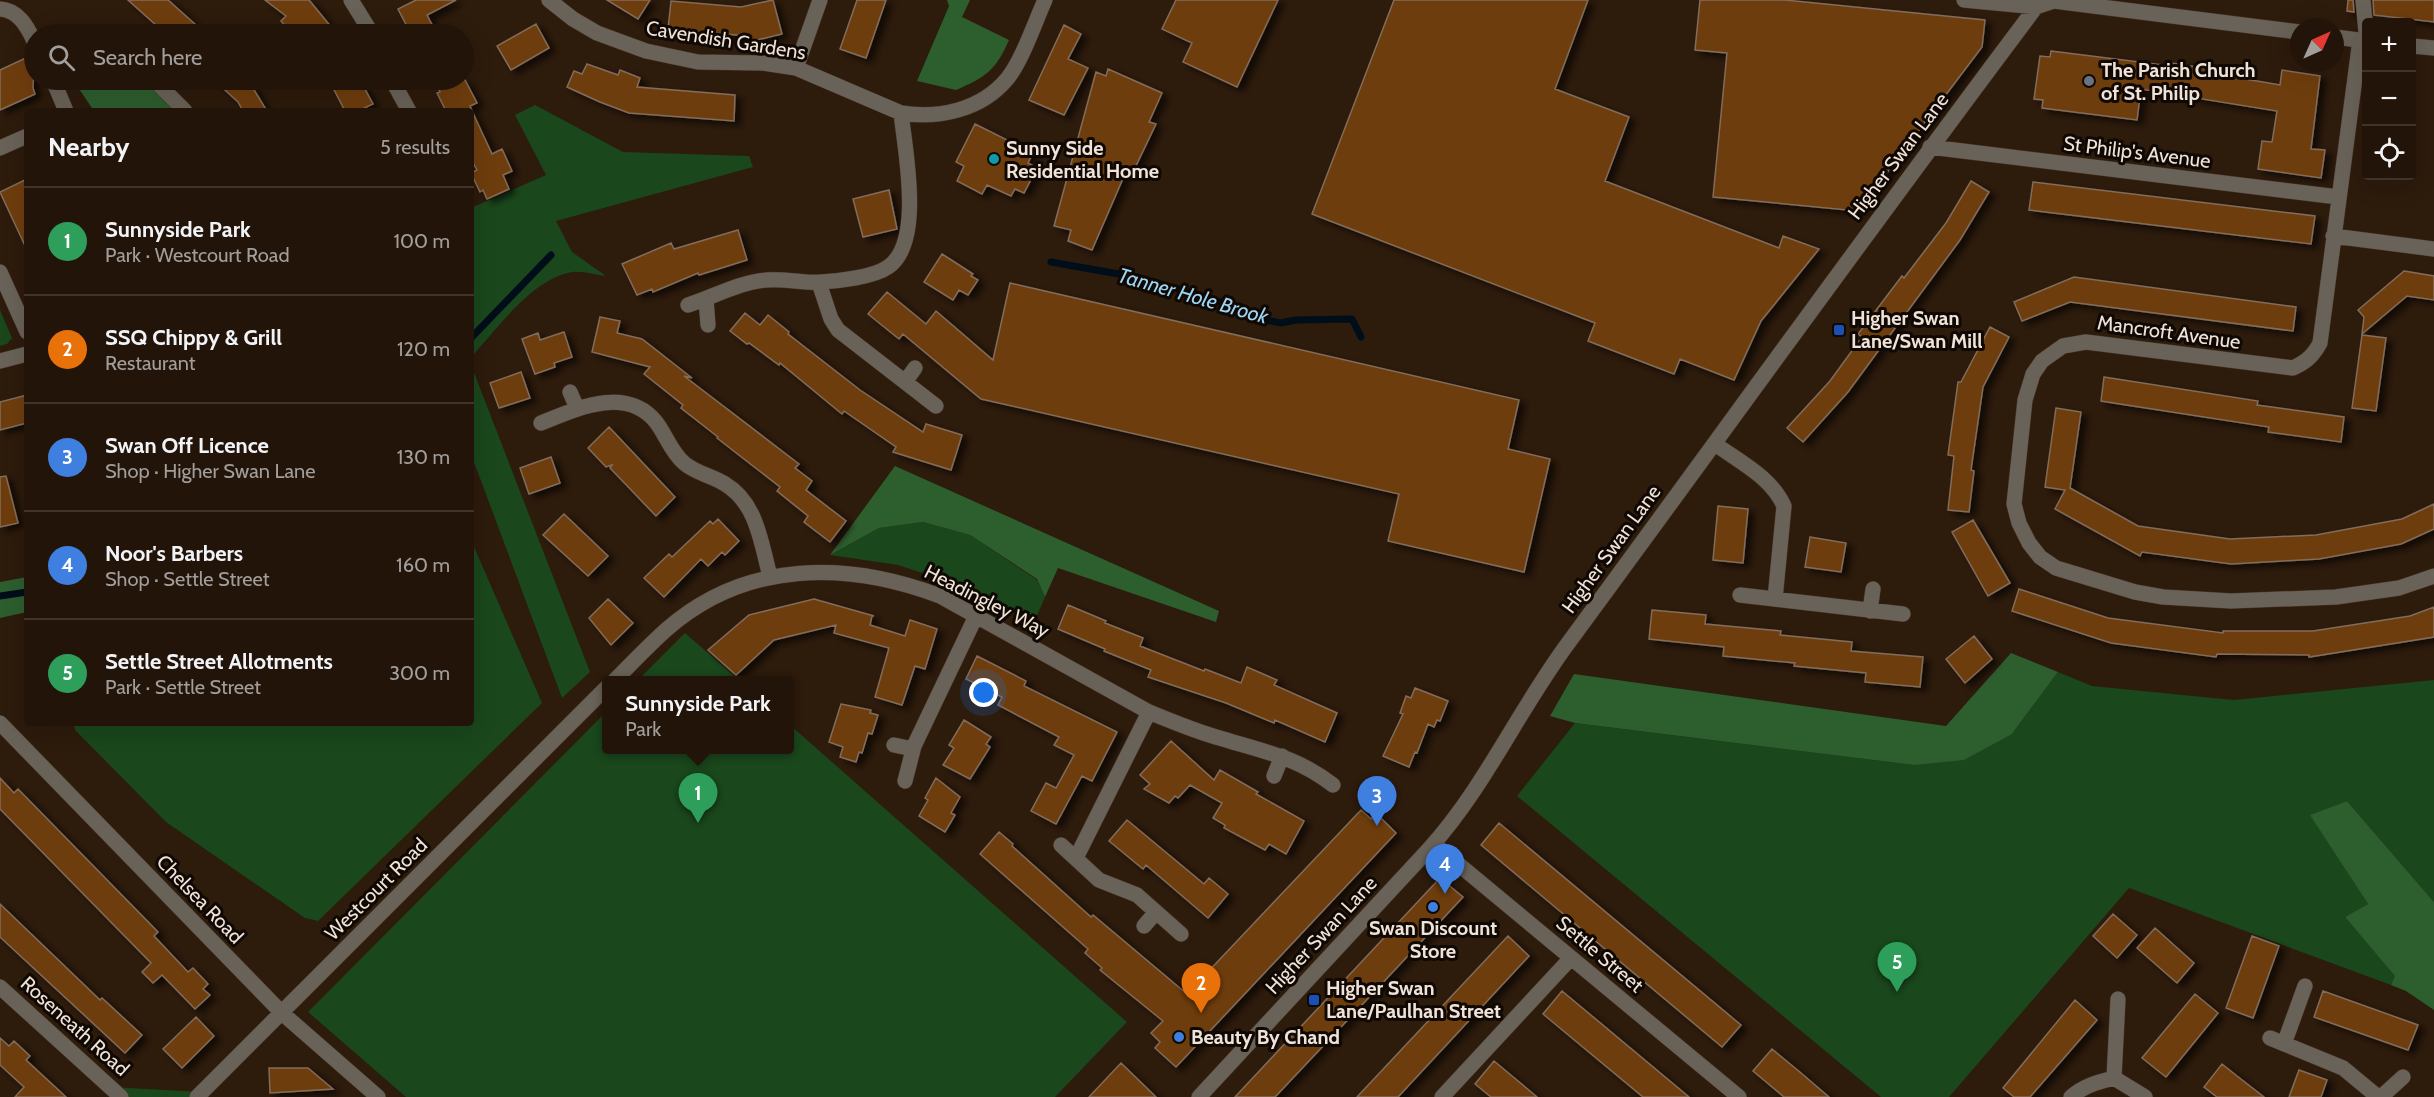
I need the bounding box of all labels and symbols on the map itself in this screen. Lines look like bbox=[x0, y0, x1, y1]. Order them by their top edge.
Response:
street label: Cavendish Gardens bbox=[644, 16, 808, 64]
north arrow bbox=[2290, 18, 2344, 72]
place label: The Parish Church of St. Philip bbox=[2101, 58, 2256, 105]
marker: The Parish Church of St. Philip bbox=[2082, 74, 2096, 88]
street label: Higher Swan Lane bbox=[1843, 88, 1953, 224]
street label: St Philip's Avenue bbox=[2062, 131, 2212, 173]
place label: Sunny Side Residential Home bbox=[1006, 136, 1159, 183]
marker: Sunny Side Residential Home bbox=[987, 152, 1001, 166]
water label: Tanner Hole Brook bbox=[1115, 262, 1272, 329]
place label: Higher Swan Lane/Swan Mill bbox=[1851, 306, 1983, 353]
street label: Mancroft Avenue bbox=[2096, 310, 2242, 354]
marker: Higher Swan Lane/Swan Mill bbox=[1832, 323, 1846, 337]
street label: Higher Swan Lane bbox=[1557, 480, 1665, 618]
street label: Headingley Way bbox=[921, 559, 1053, 643]
your location bbox=[969, 678, 998, 707]
pin: 1 bbox=[678, 774, 718, 823]
pin: 3 bbox=[1358, 776, 1396, 826]
street label: Westcourt Road bbox=[320, 833, 432, 945]
pin: 4 bbox=[1426, 844, 1464, 894]
street label: Chelsea Road bbox=[152, 850, 248, 948]
street label: Higher Swan Lane bbox=[1260, 871, 1382, 999]
marker: Swan Discount Store bbox=[1426, 900, 1440, 914]
street label: Settle Street bbox=[1552, 911, 1649, 997]
place label: Swan Discount Store bbox=[1369, 916, 1497, 963]
pin: 5 bbox=[1878, 942, 1916, 992]
pin: 2 bbox=[1182, 964, 1220, 1013]
street label: Roseneath Road bbox=[16, 971, 134, 1081]
place label: Higher Swan Lane/Paulhan Street bbox=[1326, 976, 1501, 1023]
marker: Higher Swan Lane/Paulhan Street bbox=[1307, 993, 1321, 1007]
place label: Beauty By Chand bbox=[1191, 1025, 1340, 1049]
marker: Beauty By Chand bbox=[1172, 1030, 1186, 1044]

